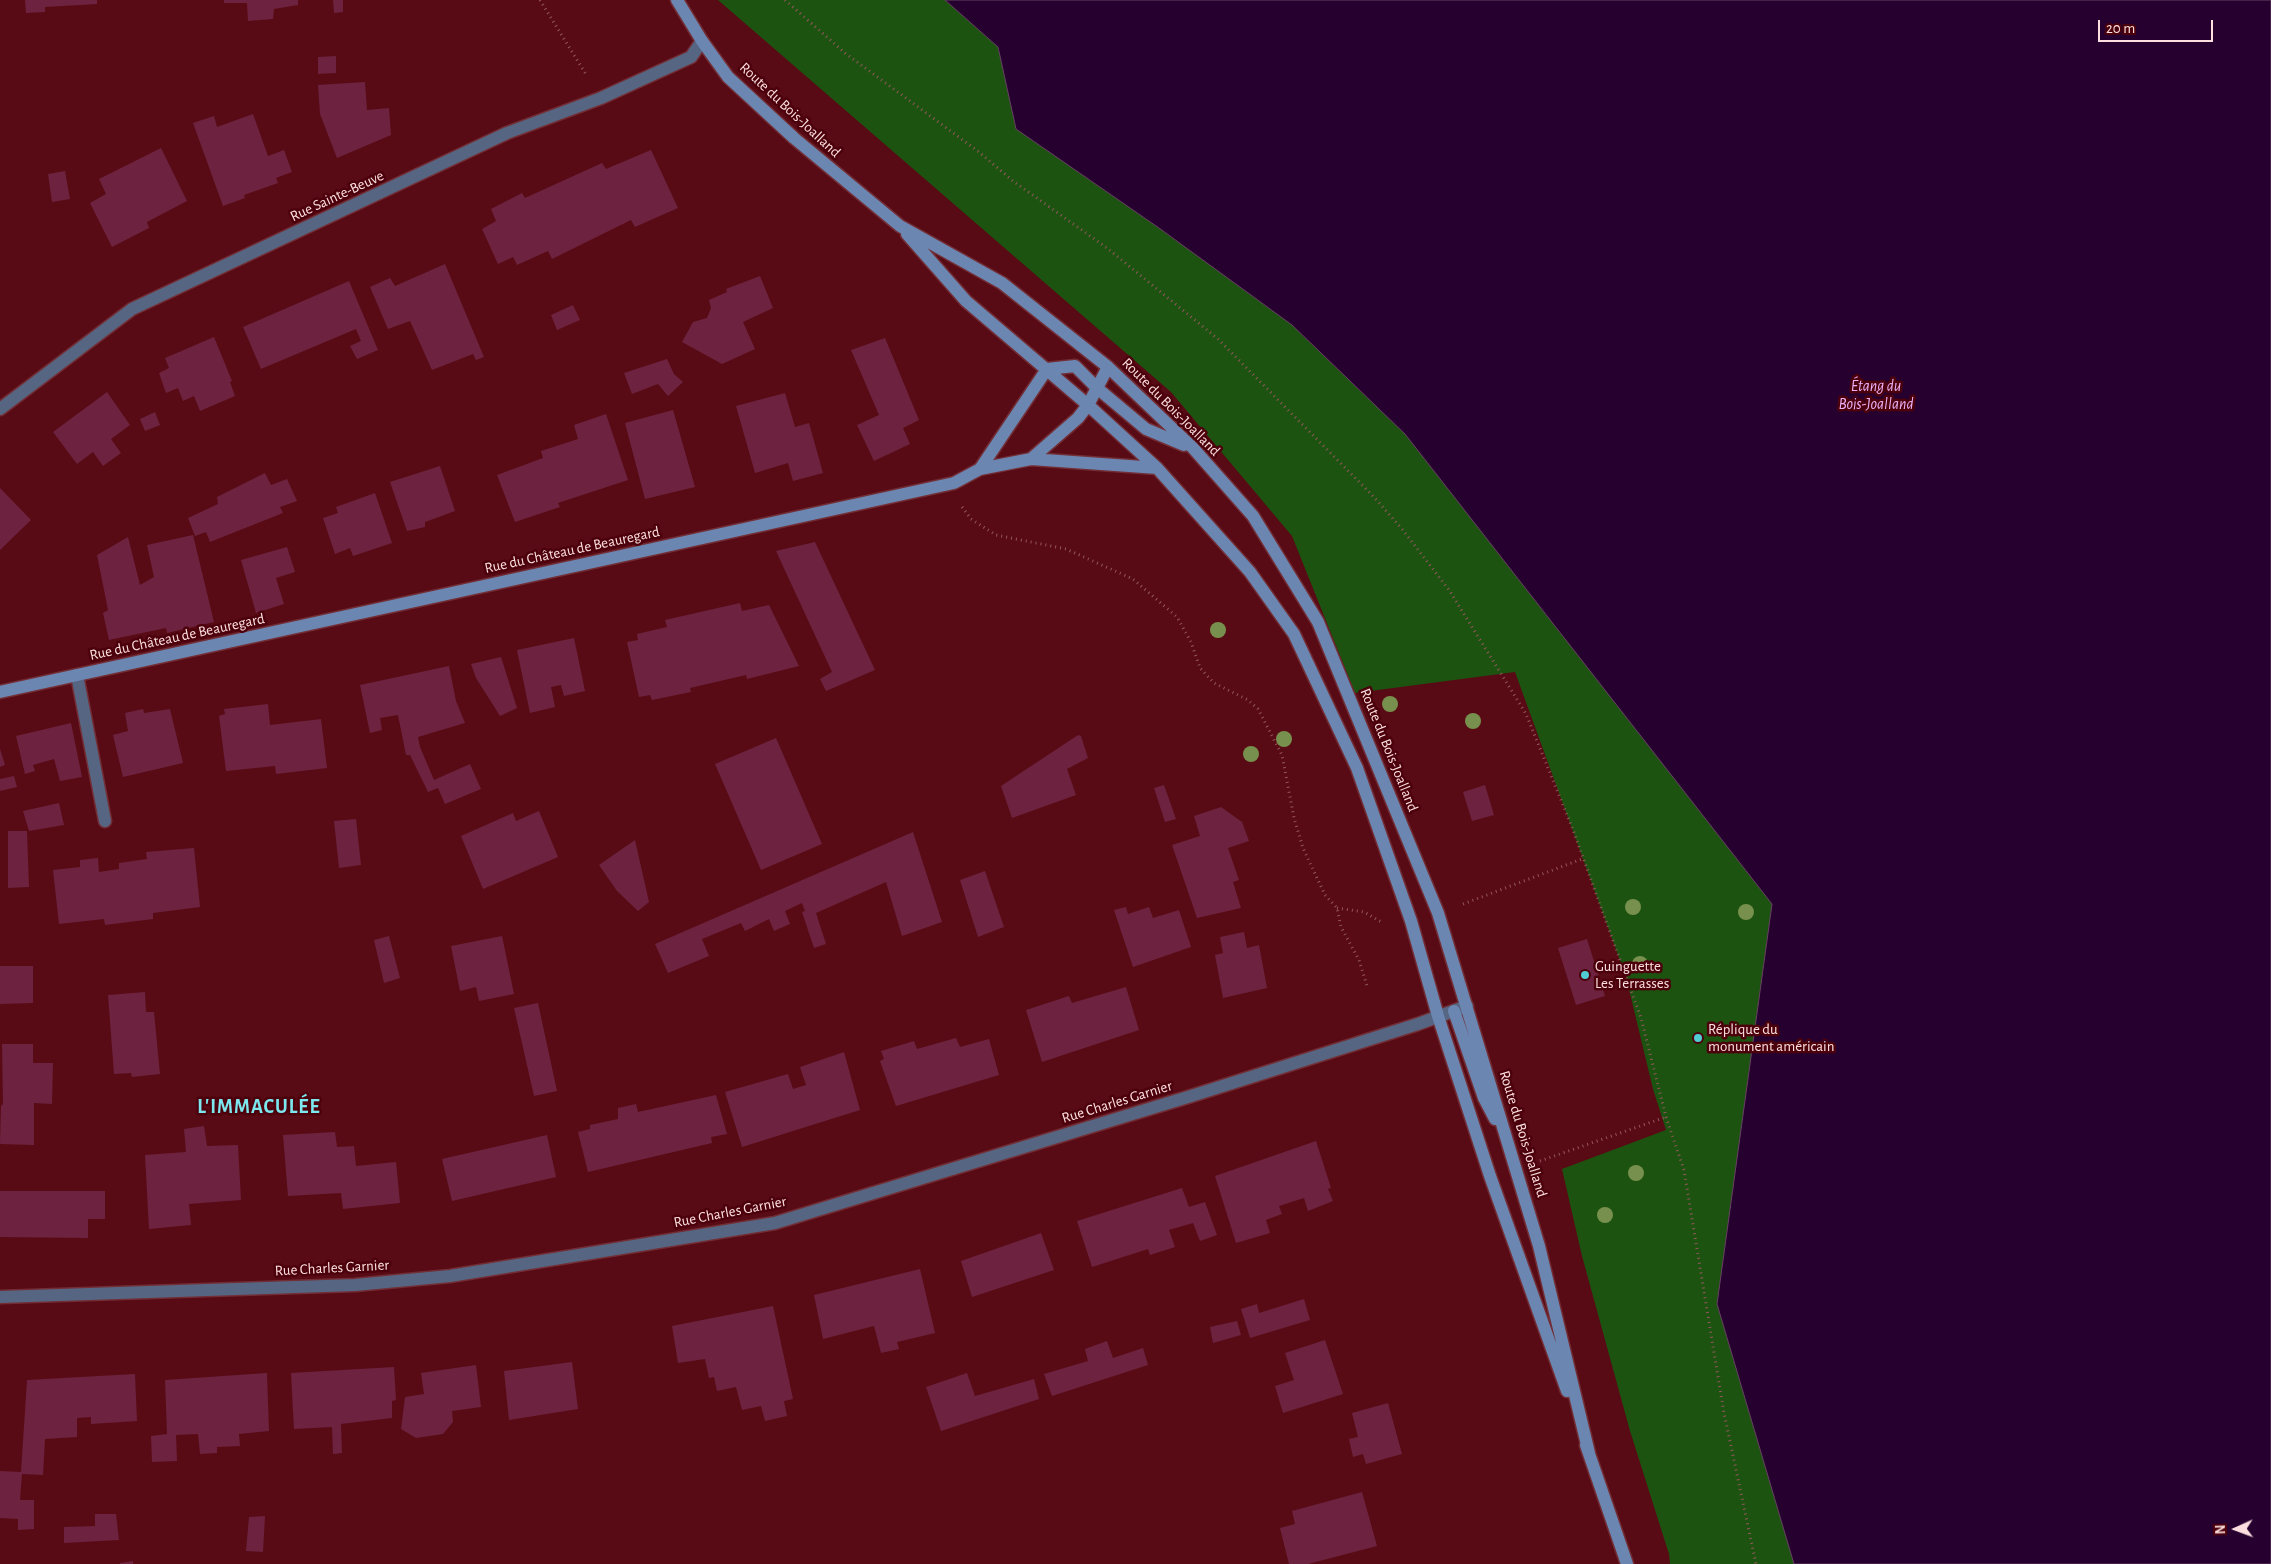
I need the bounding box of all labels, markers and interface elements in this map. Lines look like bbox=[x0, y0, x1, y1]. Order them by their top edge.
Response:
scale bar bbox=[2101, 10, 2216, 42]
text: 20 m bbox=[2106, 21, 2135, 36]
street label: Route du Bois-Joalland bbox=[736, 59, 844, 161]
street label: Rue Sainte-Beuve bbox=[287, 166, 387, 226]
street label: Route du Bois-Joalland bbox=[1118, 354, 1224, 460]
water label: Étang du Bois-Joalland bbox=[1838, 376, 1914, 414]
street label: Rue du Château de Beauregard bbox=[483, 523, 661, 577]
street label: Rue du Château de Beauregard bbox=[88, 610, 266, 664]
street label: Route du Bois-Joalland bbox=[1356, 686, 1422, 814]
place label: Guinguette Les Terrasses bbox=[1595, 957, 1669, 992]
marker: Guinguette Les Terrasses bbox=[1579, 969, 1591, 981]
place label: Réplique du monument américain bbox=[1708, 1020, 1834, 1055]
marker: Réplique du monument américain bbox=[1692, 1032, 1704, 1044]
street label: Route du Bois-Joalland bbox=[1495, 1068, 1551, 1200]
street label: Rue Charles Garnier bbox=[1060, 1077, 1174, 1127]
district label: L'IMMACULÉE bbox=[196, 1095, 322, 1119]
street label: Rue Charles Garnier bbox=[672, 1192, 788, 1232]
street label: Rue Charles Garnier bbox=[274, 1256, 390, 1280]
north arrow bbox=[2211, 1504, 2261, 1554]
text: N bbox=[2214, 1524, 2228, 1535]

